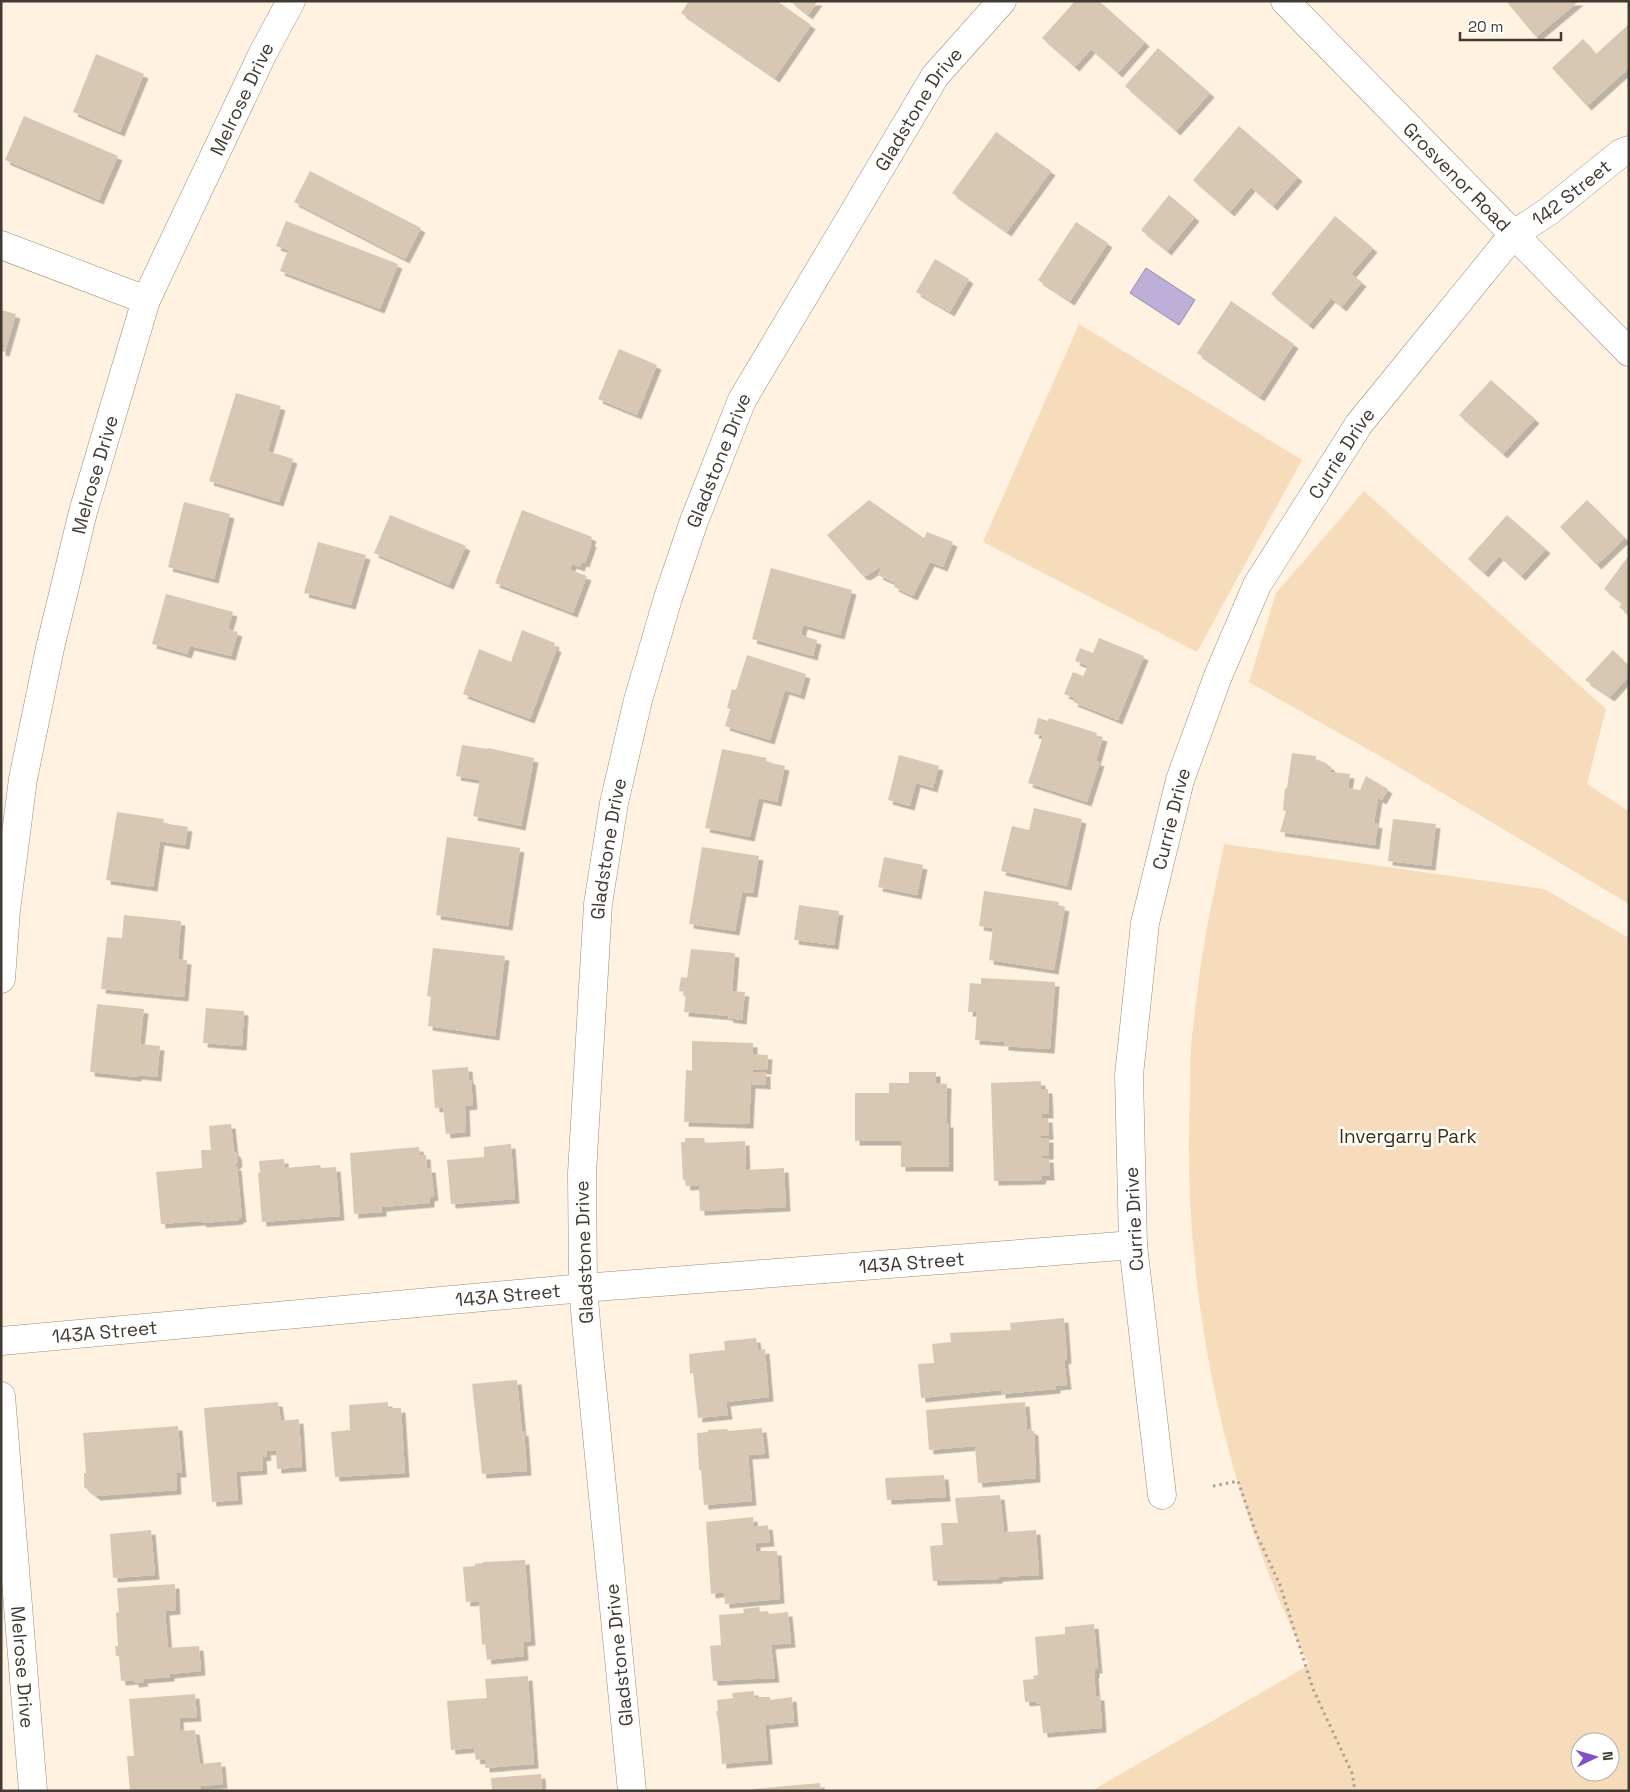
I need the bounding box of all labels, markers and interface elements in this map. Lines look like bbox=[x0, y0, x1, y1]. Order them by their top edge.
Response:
scale bar bbox=[1460, 10, 1561, 42]
text: 20 m bbox=[1468, 17, 1503, 36]
street label: Melrose Drive bbox=[204, 38, 279, 159]
street label: Gladstone Drive bbox=[869, 42, 968, 176]
street label: Grosvenor Road bbox=[1398, 117, 1517, 237]
street label: 142 Street bbox=[1527, 154, 1616, 232]
street label: Gladstone Drive bbox=[680, 388, 756, 531]
street label: Currie Drive bbox=[1302, 402, 1380, 504]
street label: Melrose Drive bbox=[66, 412, 124, 537]
street label: Currie Drive bbox=[1146, 764, 1196, 872]
street label: Gladstone Drive bbox=[585, 775, 632, 920]
park label: Invergarry Park bbox=[1339, 1124, 1477, 1149]
street label: Currie Drive bbox=[1119, 1166, 1149, 1272]
street label: Gladstone Drive bbox=[569, 1180, 599, 1324]
street label: 143A Street bbox=[858, 1246, 965, 1279]
street label: 143A Street bbox=[454, 1278, 562, 1312]
street label: 143A Street bbox=[51, 1314, 159, 1349]
street label: Gladstone Drive bbox=[599, 1582, 639, 1728]
street label: Melrose Drive bbox=[6, 1605, 40, 1729]
north arrow bbox=[1570, 1732, 1620, 1782]
text: N bbox=[1599, 1750, 1617, 1761]

